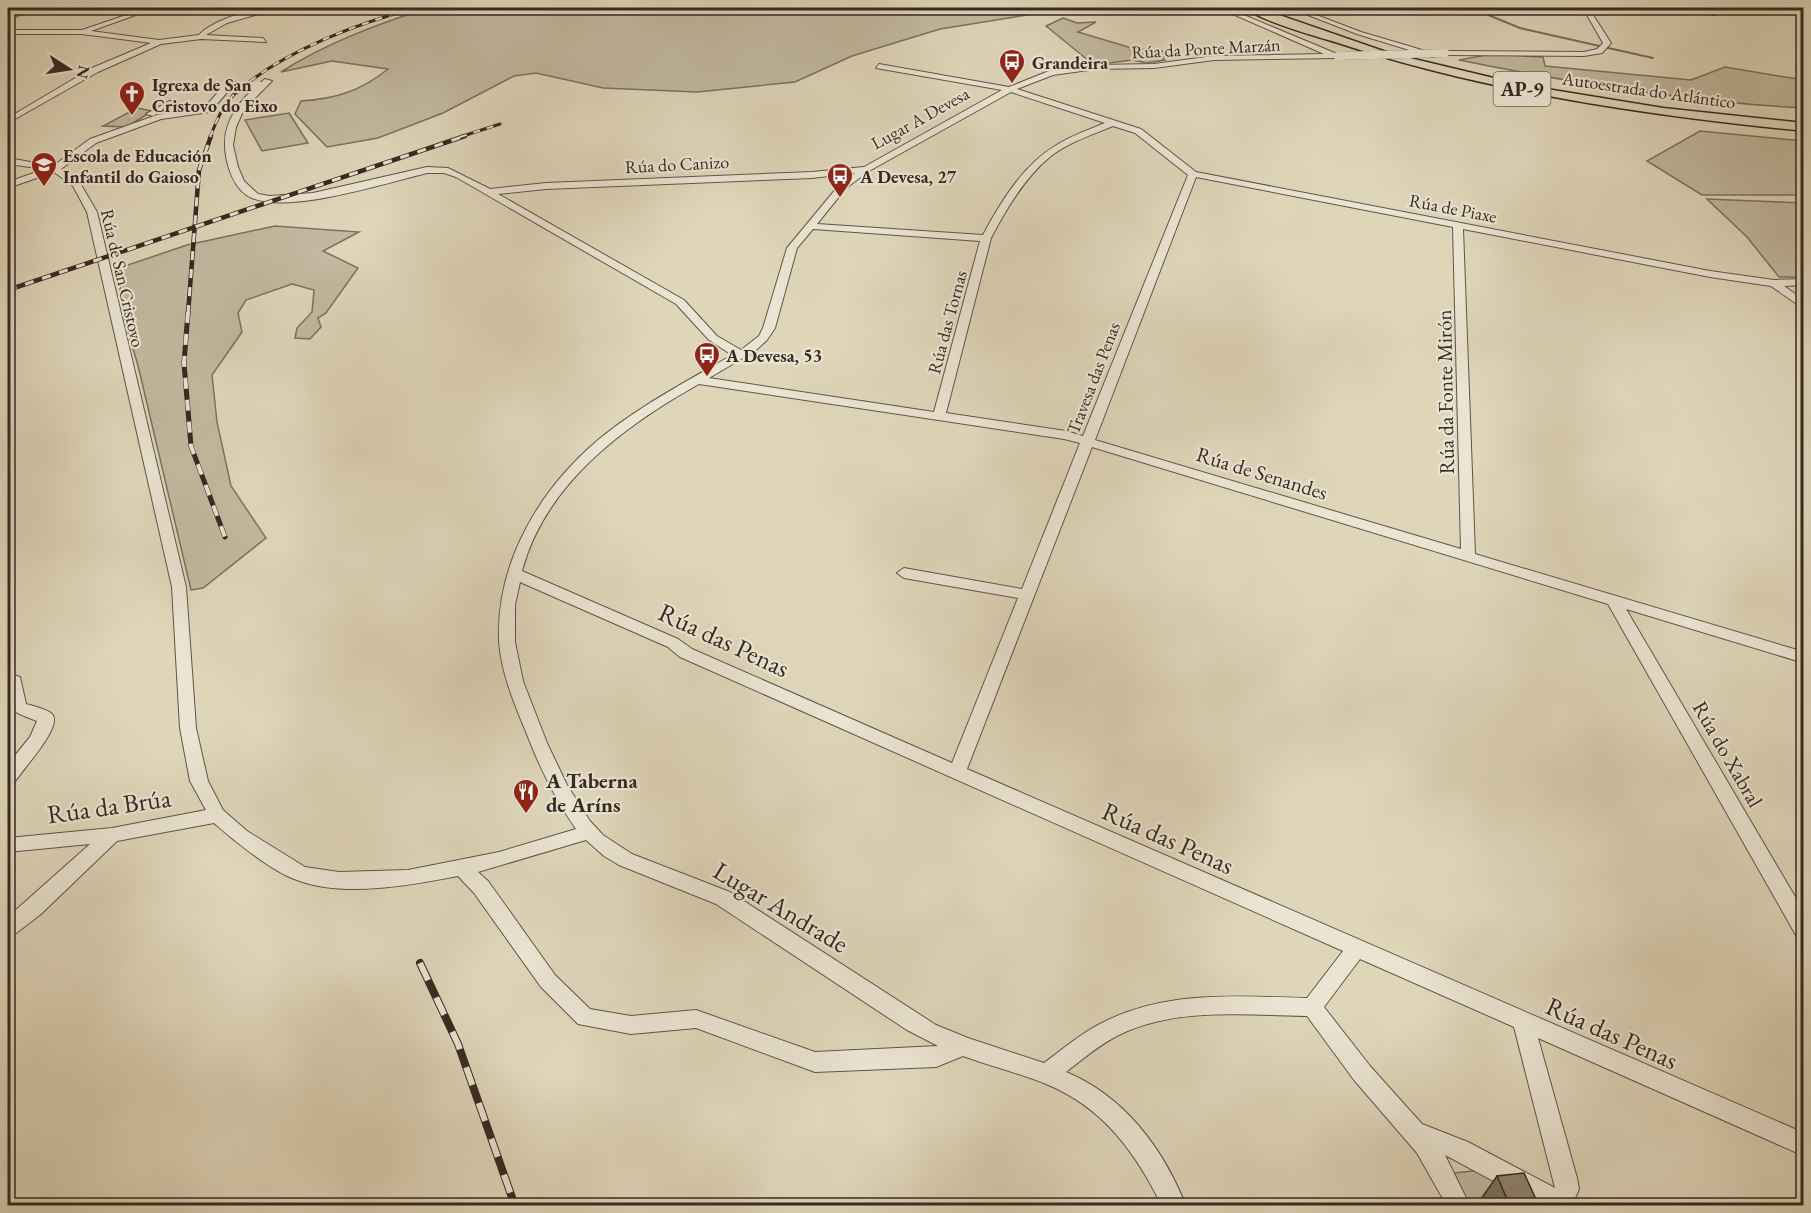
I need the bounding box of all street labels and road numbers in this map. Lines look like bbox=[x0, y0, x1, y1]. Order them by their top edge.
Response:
street label: Rúa da Ponte Marzán bbox=[1131, 33, 1282, 63]
street label: Autoestrada do Atlántico bbox=[1560, 66, 1737, 114]
road number: AP-9 bbox=[1494, 72, 1550, 106]
street label: Lugar A Devesa bbox=[867, 81, 974, 154]
street label: Rúa do Canizo bbox=[624, 150, 730, 178]
street label: Rúa de Piaxe bbox=[1407, 188, 1499, 228]
street label: Rúa de San Cristovo bbox=[96, 207, 150, 349]
street label: Rúa das Tornas bbox=[922, 267, 972, 376]
street label: Rúa da Fonte Mirón bbox=[1430, 309, 1460, 475]
street label: Travesa das Penas bbox=[1061, 318, 1125, 437]
street label: Rúa de Senandes bbox=[1193, 440, 1331, 506]
street label: Rúa das Penas bbox=[653, 595, 795, 685]
street label: Rúa do Xabral bbox=[1687, 696, 1769, 812]
street label: Rúa da Brúa bbox=[45, 780, 174, 832]
street label: Rúa das Penas bbox=[1097, 794, 1239, 882]
street label: Lugar Andrade bbox=[707, 853, 855, 961]
street label: Rúa das Penas bbox=[1541, 989, 1683, 1077]

